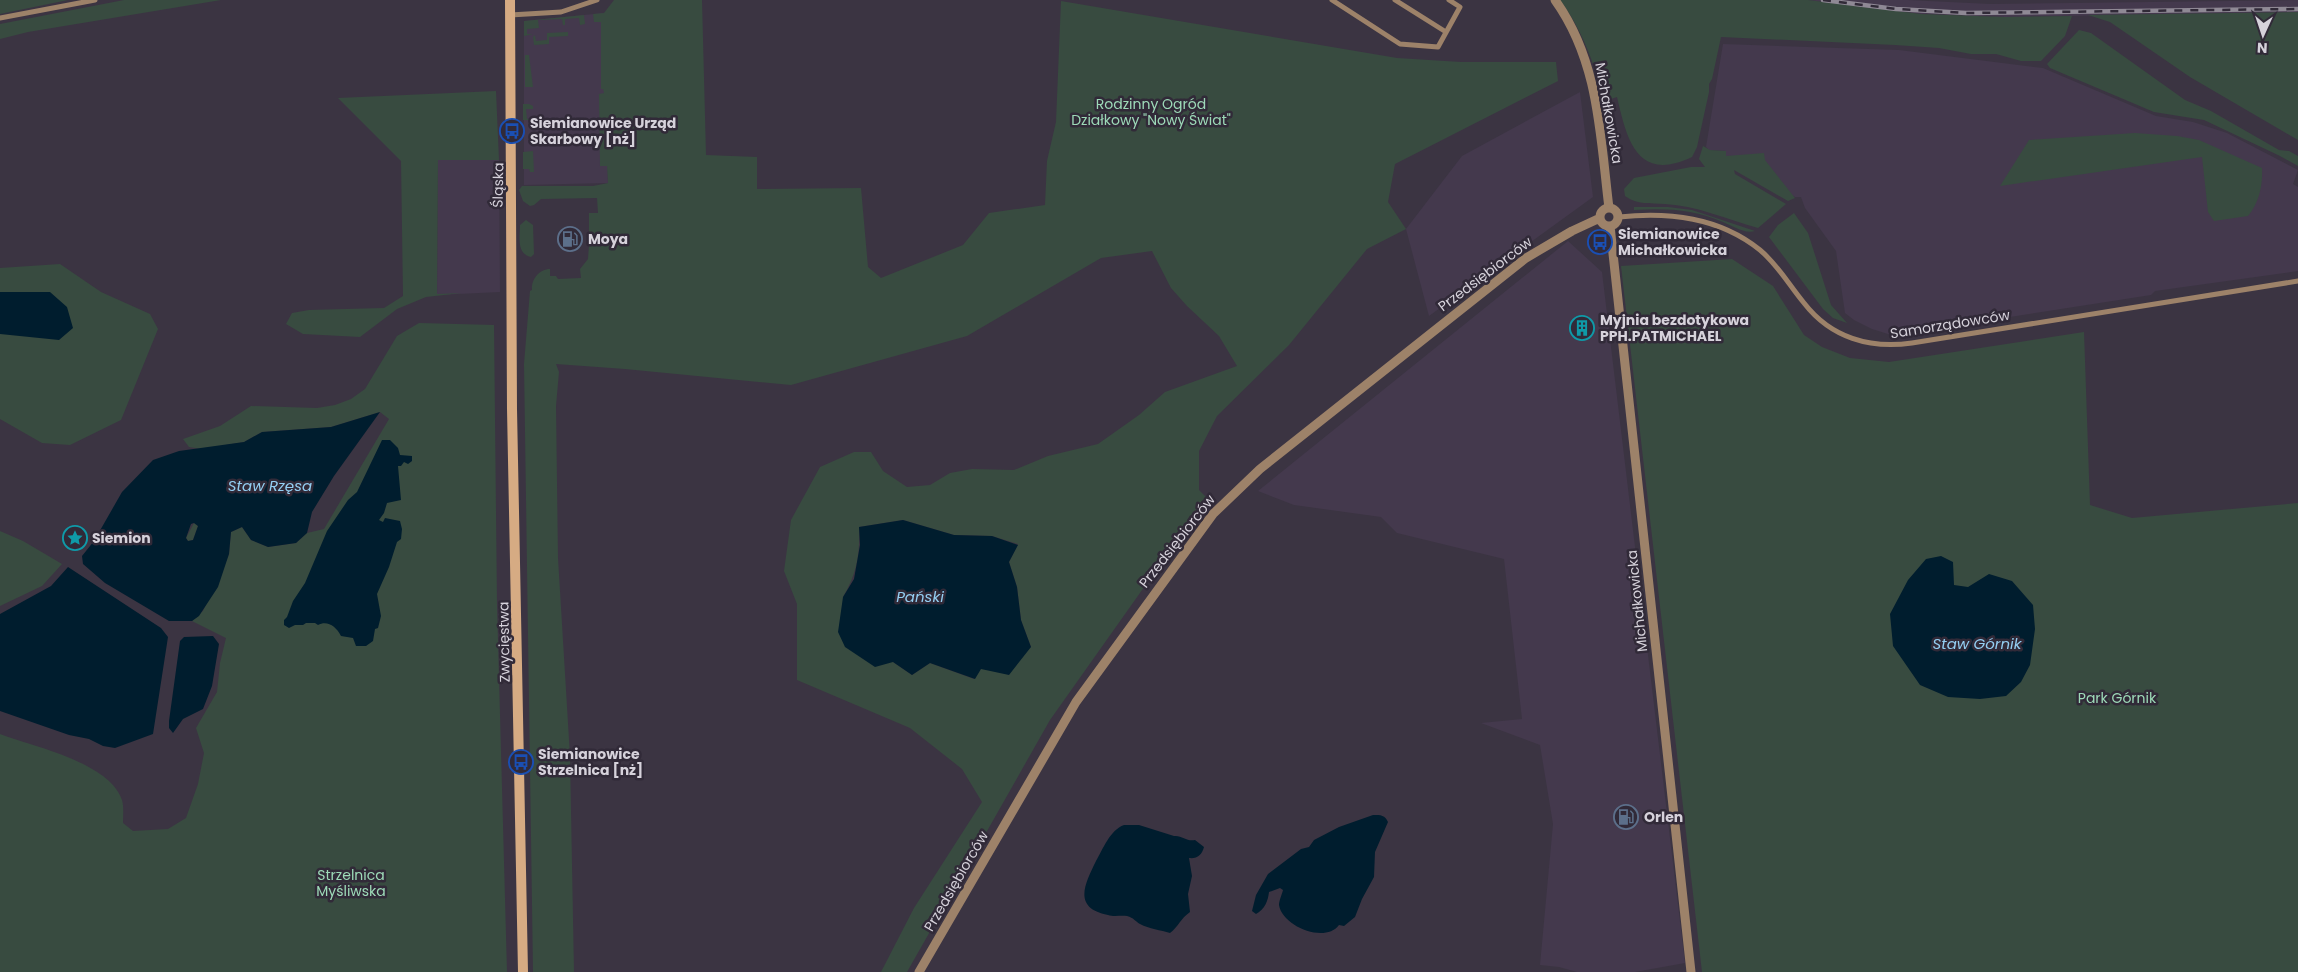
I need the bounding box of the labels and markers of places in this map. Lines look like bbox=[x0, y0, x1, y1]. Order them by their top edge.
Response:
place label: Siemianowice Urząd Skarbowy [nż] bbox=[530, 113, 676, 149]
bus stop icon: Siemianowice Urząd Skarbowy [nż] bbox=[499, 118, 525, 144]
place label: Siemianowice Michałkowicka bbox=[1618, 224, 1727, 260]
fuel station icon: Moya bbox=[557, 226, 583, 252]
place label: Moya bbox=[588, 229, 628, 249]
bus stop icon: Siemianowice Michałkowicka bbox=[1587, 229, 1613, 255]
place label: Myjnia bezdotykowa PPH.PATMICHAEL bbox=[1600, 310, 1749, 346]
building icon: Myjnia bezdotykowa PPH.PATMICHAEL bbox=[1569, 315, 1595, 341]
place icon: Siemion bbox=[62, 525, 88, 551]
place label: Siemion bbox=[92, 528, 151, 548]
place label: Siemianowice Strzelnica [nż] bbox=[538, 744, 643, 780]
bus stop icon: Siemianowice Strzelnica [nż] bbox=[508, 749, 534, 775]
fuel station icon: Orlen bbox=[1613, 804, 1639, 830]
place label: Orlen bbox=[1644, 807, 1683, 827]

